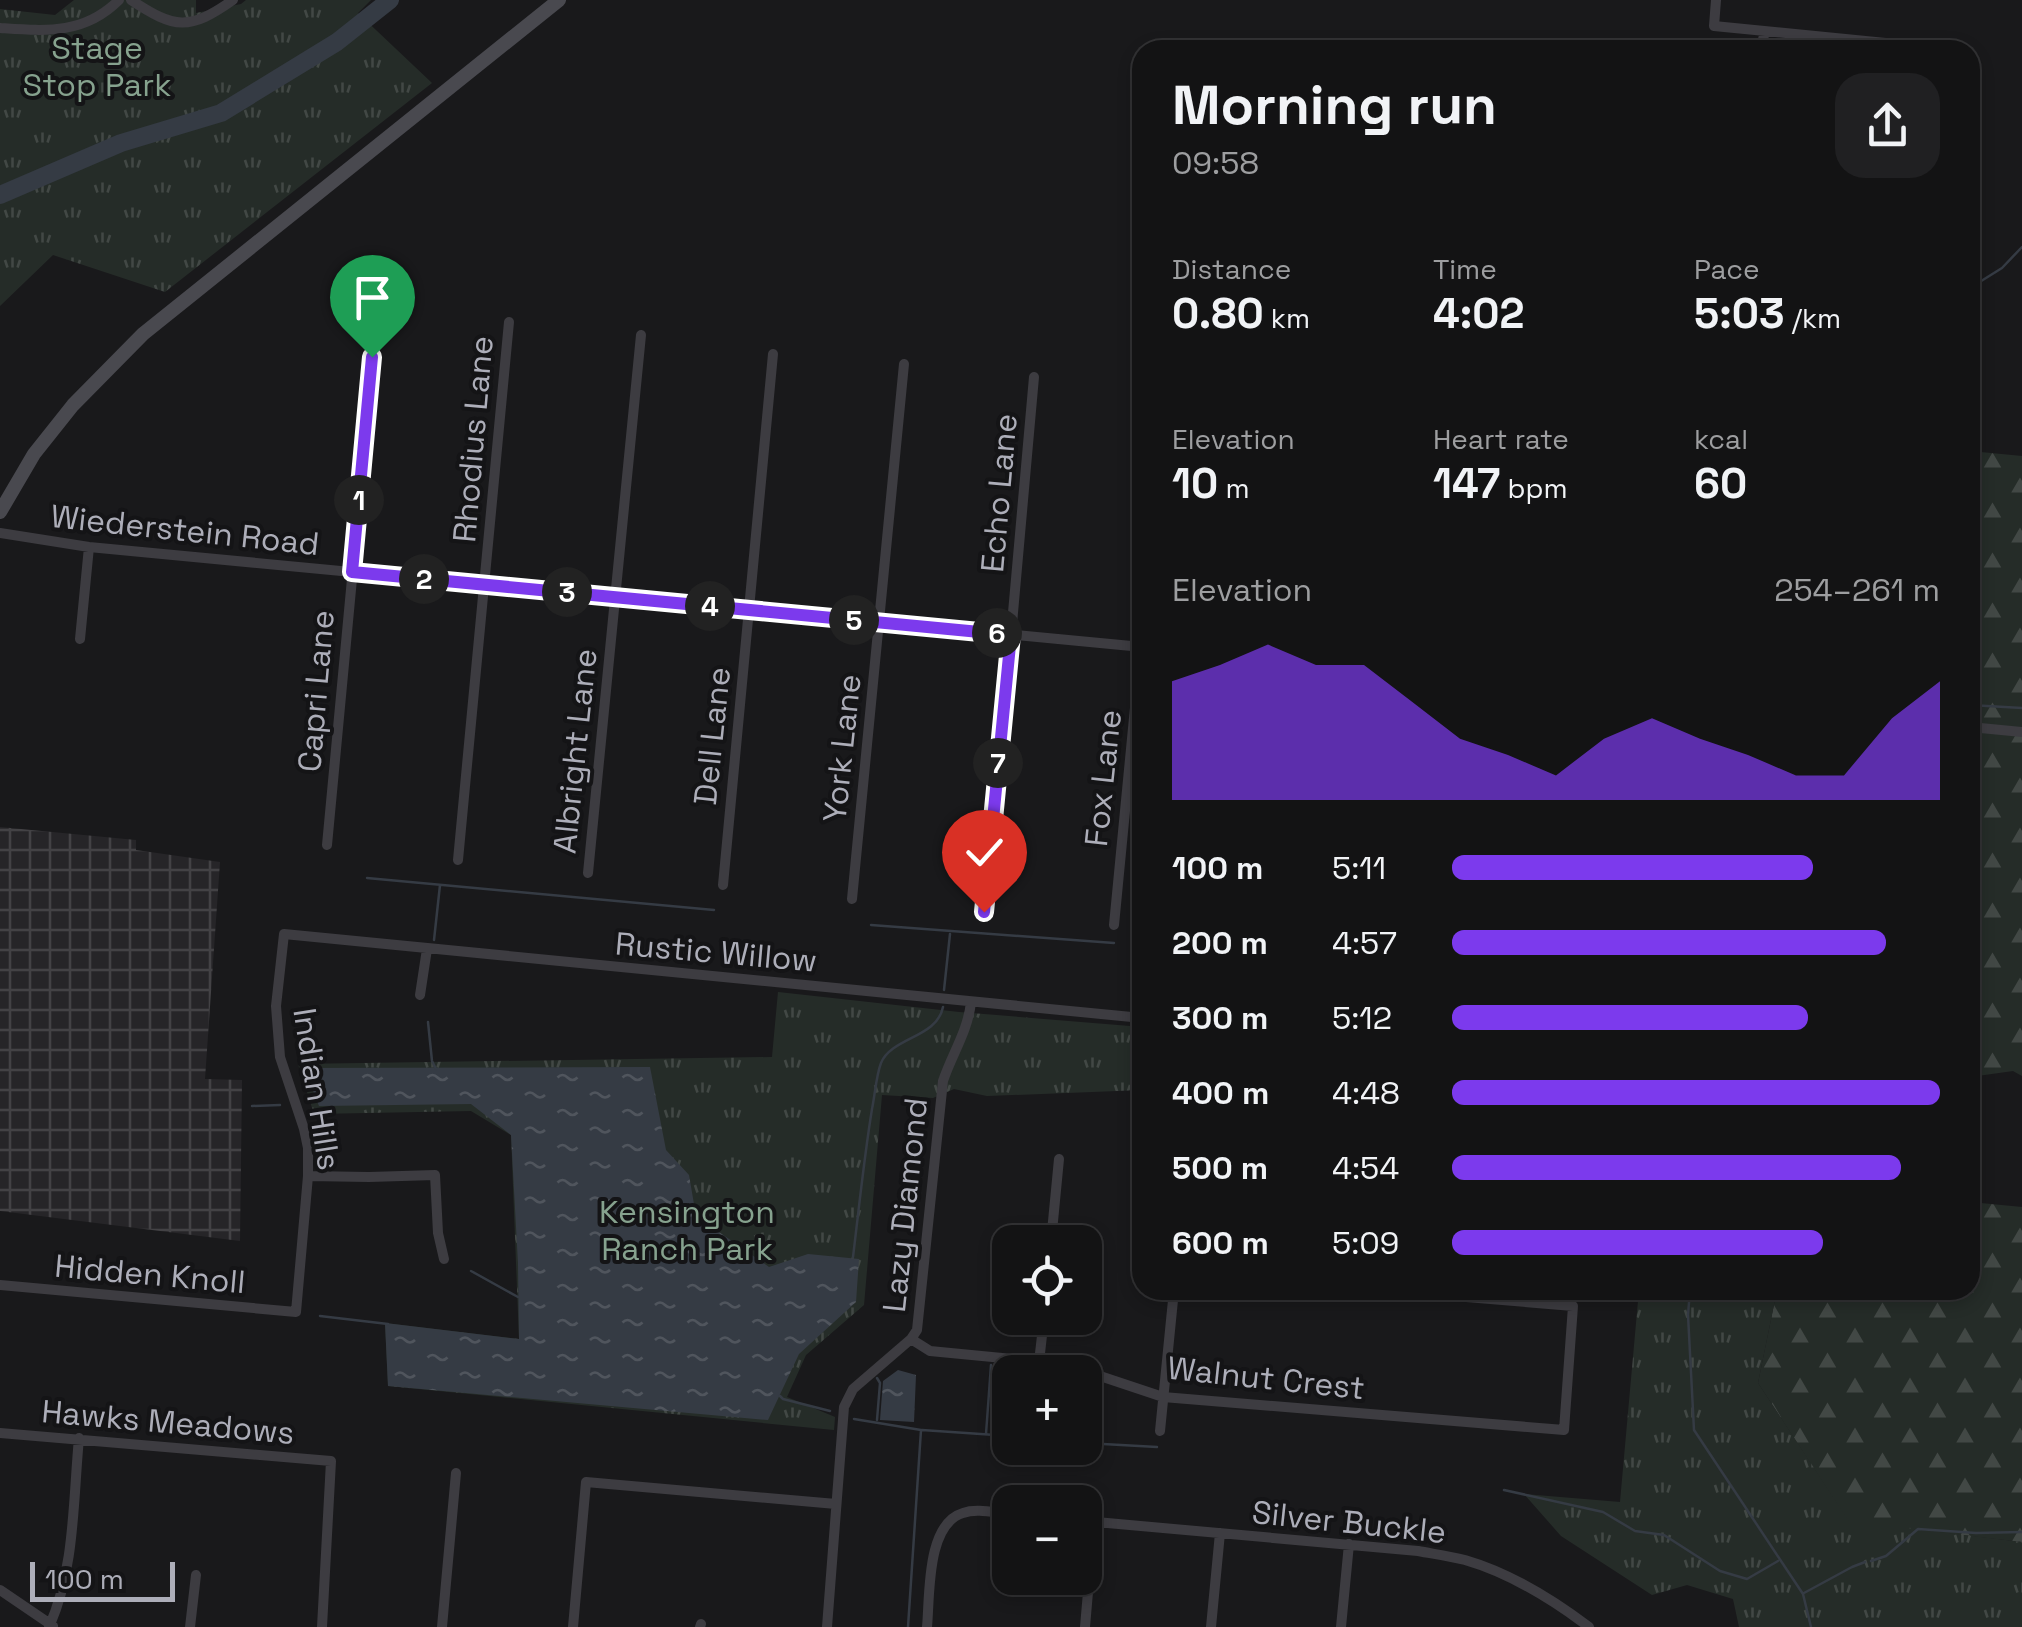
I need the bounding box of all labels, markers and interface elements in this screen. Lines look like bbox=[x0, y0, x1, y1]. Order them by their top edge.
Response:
park label: Stage Stop Park bbox=[23, 28, 171, 105]
text: Morning run bbox=[1172, 70, 1497, 140]
button: share bbox=[1835, 73, 1940, 178]
text: 09:58 bbox=[1172, 143, 1259, 183]
text: Distance bbox=[1172, 251, 1291, 287]
text: Time bbox=[1433, 251, 1497, 287]
text: Pace bbox=[1694, 251, 1760, 287]
pin bbox=[330, 255, 415, 358]
icon: arrive bbox=[345, 270, 400, 325]
text: 0.80 bbox=[1172, 287, 1264, 340]
text: 4:02 bbox=[1433, 287, 1524, 340]
text: 5:03 bbox=[1694, 287, 1784, 340]
text: km bbox=[1264, 300, 1310, 336]
text: /km bbox=[1784, 300, 1841, 336]
street label: Rhodius Lane bbox=[444, 334, 502, 544]
street label: Echo Lane bbox=[972, 412, 1026, 574]
text: Elevation bbox=[1172, 421, 1295, 457]
text: Heart rate bbox=[1433, 421, 1569, 457]
text: kcal bbox=[1694, 421, 1748, 457]
text: 10 bbox=[1172, 457, 1218, 510]
text: 147 bbox=[1433, 457, 1500, 510]
text: 60 bbox=[1694, 457, 1747, 510]
text: m bbox=[1218, 470, 1249, 506]
text: bpm bbox=[1500, 470, 1568, 506]
pin: 1 bbox=[334, 475, 384, 525]
text: 1 bbox=[353, 482, 365, 518]
street label: Wiederstein Road bbox=[49, 496, 321, 564]
pin: 2 bbox=[399, 554, 449, 604]
text: 2 bbox=[416, 561, 432, 597]
pin: 3 bbox=[542, 567, 592, 617]
text: Elevation bbox=[1172, 570, 1312, 610]
text: 254–261 m bbox=[1774, 570, 1940, 610]
text: 3 bbox=[558, 574, 576, 610]
pin: 4 bbox=[685, 581, 735, 631]
text: 4 bbox=[701, 588, 719, 624]
pin: 5 bbox=[829, 595, 879, 645]
text: 5 bbox=[846, 602, 862, 638]
pin: 6 bbox=[972, 608, 1022, 658]
street label: Capri Lane bbox=[289, 609, 343, 773]
text: 6 bbox=[988, 615, 1006, 651]
street label: Albright Lane bbox=[544, 647, 606, 855]
street label: Dell Lane bbox=[685, 665, 739, 807]
street label: York Lane bbox=[814, 672, 870, 824]
street label: Fox Lane bbox=[1076, 708, 1130, 848]
pin: 7 bbox=[973, 738, 1023, 788]
text: 7 bbox=[990, 745, 1006, 781]
pin bbox=[942, 810, 1027, 913]
icon: check bbox=[957, 825, 1012, 880]
text: 100 m bbox=[1172, 848, 1263, 888]
text: 5:11 bbox=[1332, 848, 1386, 888]
street label: Rustic Willow bbox=[613, 923, 819, 981]
text: 200 m bbox=[1172, 923, 1268, 963]
text: 4:57 bbox=[1332, 923, 1397, 963]
text: 300 m bbox=[1172, 998, 1268, 1038]
text: 5:12 bbox=[1332, 998, 1392, 1038]
street label: Indian Hills bbox=[284, 1005, 350, 1173]
text: 400 m bbox=[1172, 1073, 1269, 1113]
text: 4:48 bbox=[1332, 1073, 1400, 1113]
street label: Lazy Diamond bbox=[874, 1096, 936, 1314]
text: 500 m bbox=[1172, 1148, 1268, 1188]
text: 4:54 bbox=[1332, 1148, 1399, 1188]
park label: Kensington Ranch Park bbox=[599, 1192, 775, 1269]
text: 600 m bbox=[1172, 1223, 1269, 1263]
text: 5:09 bbox=[1332, 1223, 1399, 1263]
map controls bbox=[992, 1225, 1102, 1595]
button: locate bbox=[992, 1225, 1102, 1335]
street label: Hidden Knoll bbox=[53, 1246, 247, 1302]
street label: Walnut Crest bbox=[1165, 1348, 1367, 1408]
button: + bbox=[992, 1355, 1102, 1465]
street label: Hawks Meadows bbox=[40, 1391, 296, 1453]
button: − bbox=[992, 1485, 1102, 1595]
street label: Silver Buckle bbox=[1250, 1492, 1448, 1552]
scale bar bbox=[30, 1557, 175, 1602]
text: 100 m bbox=[45, 1561, 124, 1597]

